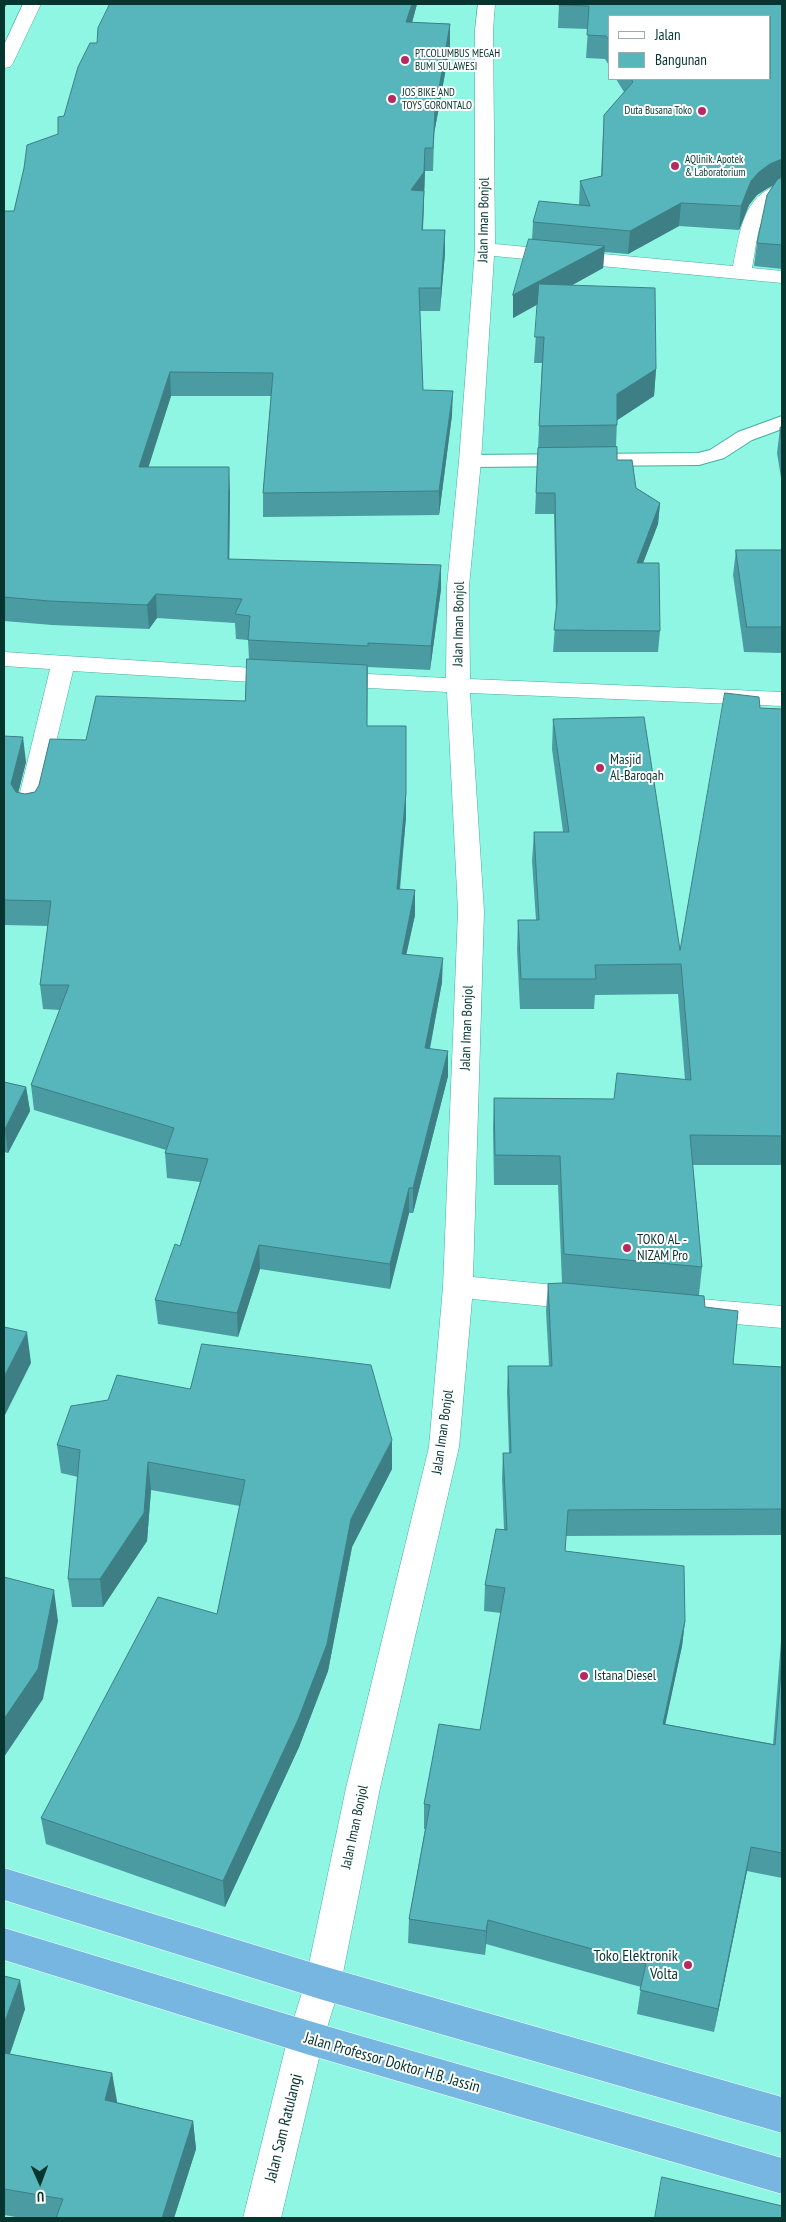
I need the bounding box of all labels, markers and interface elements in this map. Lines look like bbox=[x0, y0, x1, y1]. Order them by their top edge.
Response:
legend bbox=[608, 15, 771, 80]
text: Jalan bbox=[655, 25, 681, 44]
place label: PT.COLUMBUS MEGAH BUMI SULAWESI bbox=[415, 47, 500, 73]
text: Bangunan bbox=[655, 50, 707, 69]
marker: PT.COLUMBUS MEGAH BUMI SULAWESI bbox=[399, 54, 411, 66]
place label: JOS BIKE AND TOYS GORONTALO bbox=[402, 86, 472, 112]
marker: JOS BIKE AND TOYS GORONTALO bbox=[386, 93, 398, 105]
place label: Duta Busana Toko bbox=[625, 104, 692, 118]
marker: Duta Busana Toko bbox=[696, 105, 708, 117]
place label: AQlinik. Apotek & Laboratorium bbox=[685, 153, 745, 179]
marker: AQlinik. Apotek & Laboratorium bbox=[669, 160, 681, 172]
street label: Jalan Iman Bonjol bbox=[475, 177, 493, 263]
street label: Jalan Iman Bonjol bbox=[450, 581, 468, 667]
place label: Masjid Al-Baroqah bbox=[610, 752, 664, 784]
marker: Masjid Al-Baroqah bbox=[594, 762, 606, 774]
street label: Jalan Iman Bonjol bbox=[457, 985, 477, 1071]
place label: TOKO AL - NIZAM Pro bbox=[637, 1232, 688, 1264]
marker: TOKO AL - NIZAM Pro bbox=[621, 1242, 633, 1254]
street label: Jalan Iman Bonjol bbox=[429, 1389, 457, 1475]
place label: Istana Diesel bbox=[594, 1668, 656, 1684]
marker: Istana Diesel bbox=[578, 1670, 590, 1682]
street label: Jalan Iman Bonjol bbox=[338, 1784, 372, 1870]
place label: Toko Elektronik Volta bbox=[593, 1946, 678, 1984]
marker: Toko Elektronik Volta bbox=[682, 1959, 694, 1971]
street label: Jalan Professor Doktor H.B. Jassin bbox=[302, 2029, 482, 2097]
street label: Jalan Sam Ratulangi bbox=[261, 2072, 307, 2184]
north arrow bbox=[15, 2157, 65, 2207]
text: U bbox=[37, 2188, 44, 2206]

